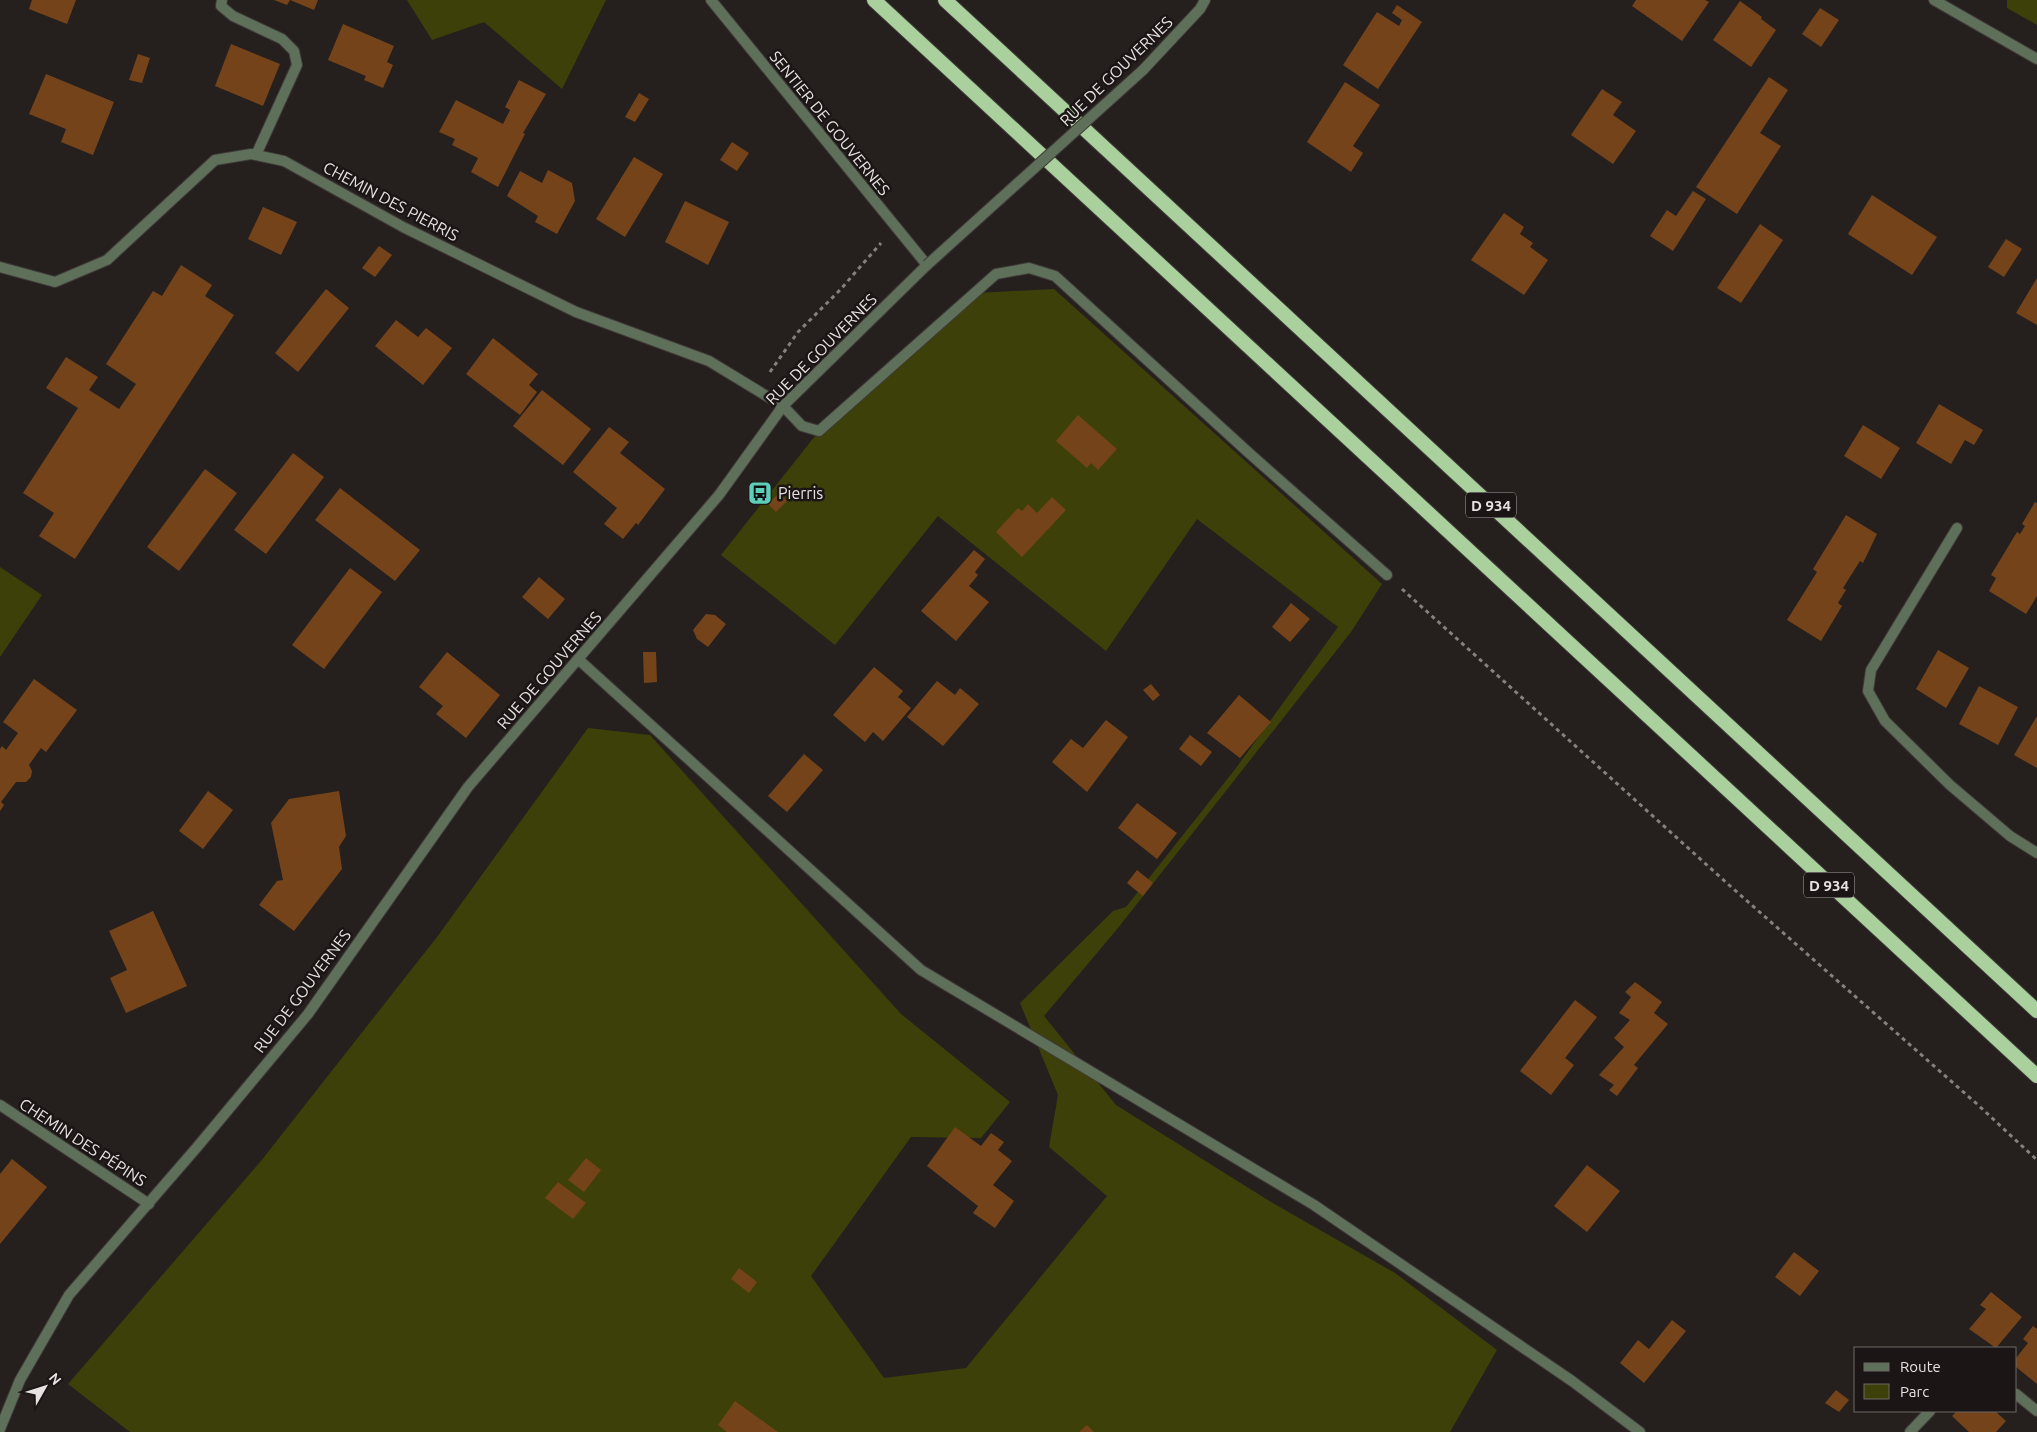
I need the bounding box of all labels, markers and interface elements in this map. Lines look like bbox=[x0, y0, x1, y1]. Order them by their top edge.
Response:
street label: RUE DE GOUVERNES bbox=[1056, 13, 1176, 129]
street label: SENTIER DE GOUVERNES bbox=[766, 47, 894, 199]
street label: CHEMIN DES PIERRIS bbox=[320, 158, 462, 244]
street label: RUE DE GOUVERNES bbox=[762, 290, 880, 408]
bus stop icon: Pierris bbox=[747, 480, 773, 506]
place label: Pierris bbox=[778, 484, 823, 502]
road number: D 934 bbox=[1466, 492, 1516, 518]
street label: RUE DE GOUVERNES bbox=[493, 608, 605, 732]
road number: D 934 bbox=[1804, 872, 1854, 898]
street label: RUE DE GOUVERNES bbox=[250, 926, 354, 1056]
street label: CHEMIN DES PÉPINS bbox=[16, 1093, 151, 1190]
legend bbox=[1854, 1347, 2017, 1412]
text: Route bbox=[1900, 1358, 1941, 1375]
north arrow bbox=[20, 1362, 70, 1412]
text: N bbox=[46, 1370, 65, 1388]
text: Parc bbox=[1900, 1383, 1929, 1400]

